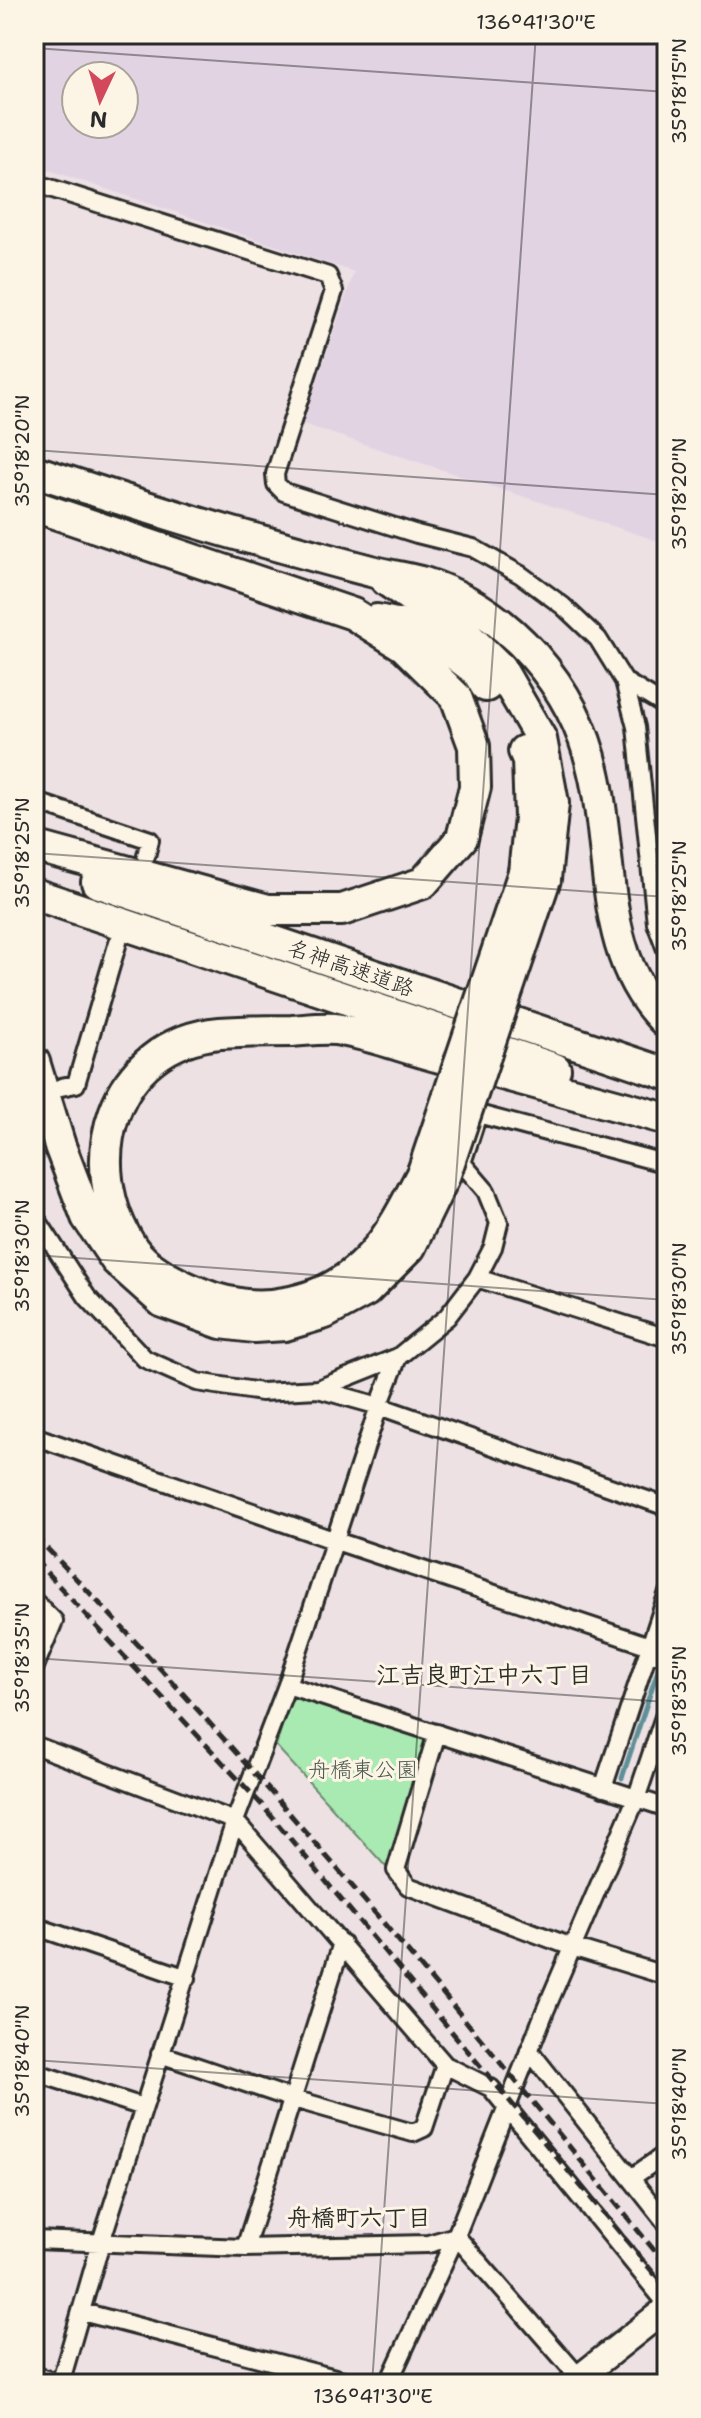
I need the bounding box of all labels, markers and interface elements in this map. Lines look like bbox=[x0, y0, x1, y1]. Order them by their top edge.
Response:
text: 136°41'30"E bbox=[476, 9, 596, 35]
text: 35°18'15"N bbox=[666, 38, 692, 144]
north arrow bbox=[60, 60, 140, 140]
text: N bbox=[89, 104, 108, 135]
text: 35°18'20"N bbox=[9, 394, 35, 508]
text: 35°18'20"N bbox=[666, 437, 692, 551]
text: 35°18'25"N bbox=[9, 797, 35, 909]
text: 35°18'25"N bbox=[666, 840, 692, 952]
street label: 名神高速道路 bbox=[284, 933, 418, 1003]
text: 35°18'30"N bbox=[9, 1199, 35, 1313]
text: 35°18'30"N bbox=[666, 1242, 692, 1356]
text: 35°18'35"N bbox=[9, 1602, 35, 1714]
text: 35°18'35"N bbox=[666, 1645, 692, 1757]
district label: 江吉良町江中六丁目 bbox=[376, 1659, 592, 1691]
park label: 舟橋東公園 bbox=[308, 1755, 418, 1784]
text: 35°18'40"N bbox=[9, 2004, 35, 2118]
text: 35°18'40"N bbox=[666, 2047, 692, 2161]
district label: 舟橋町六丁目 bbox=[287, 2202, 431, 2234]
text: 136°41'30"E bbox=[313, 2383, 433, 2409]

